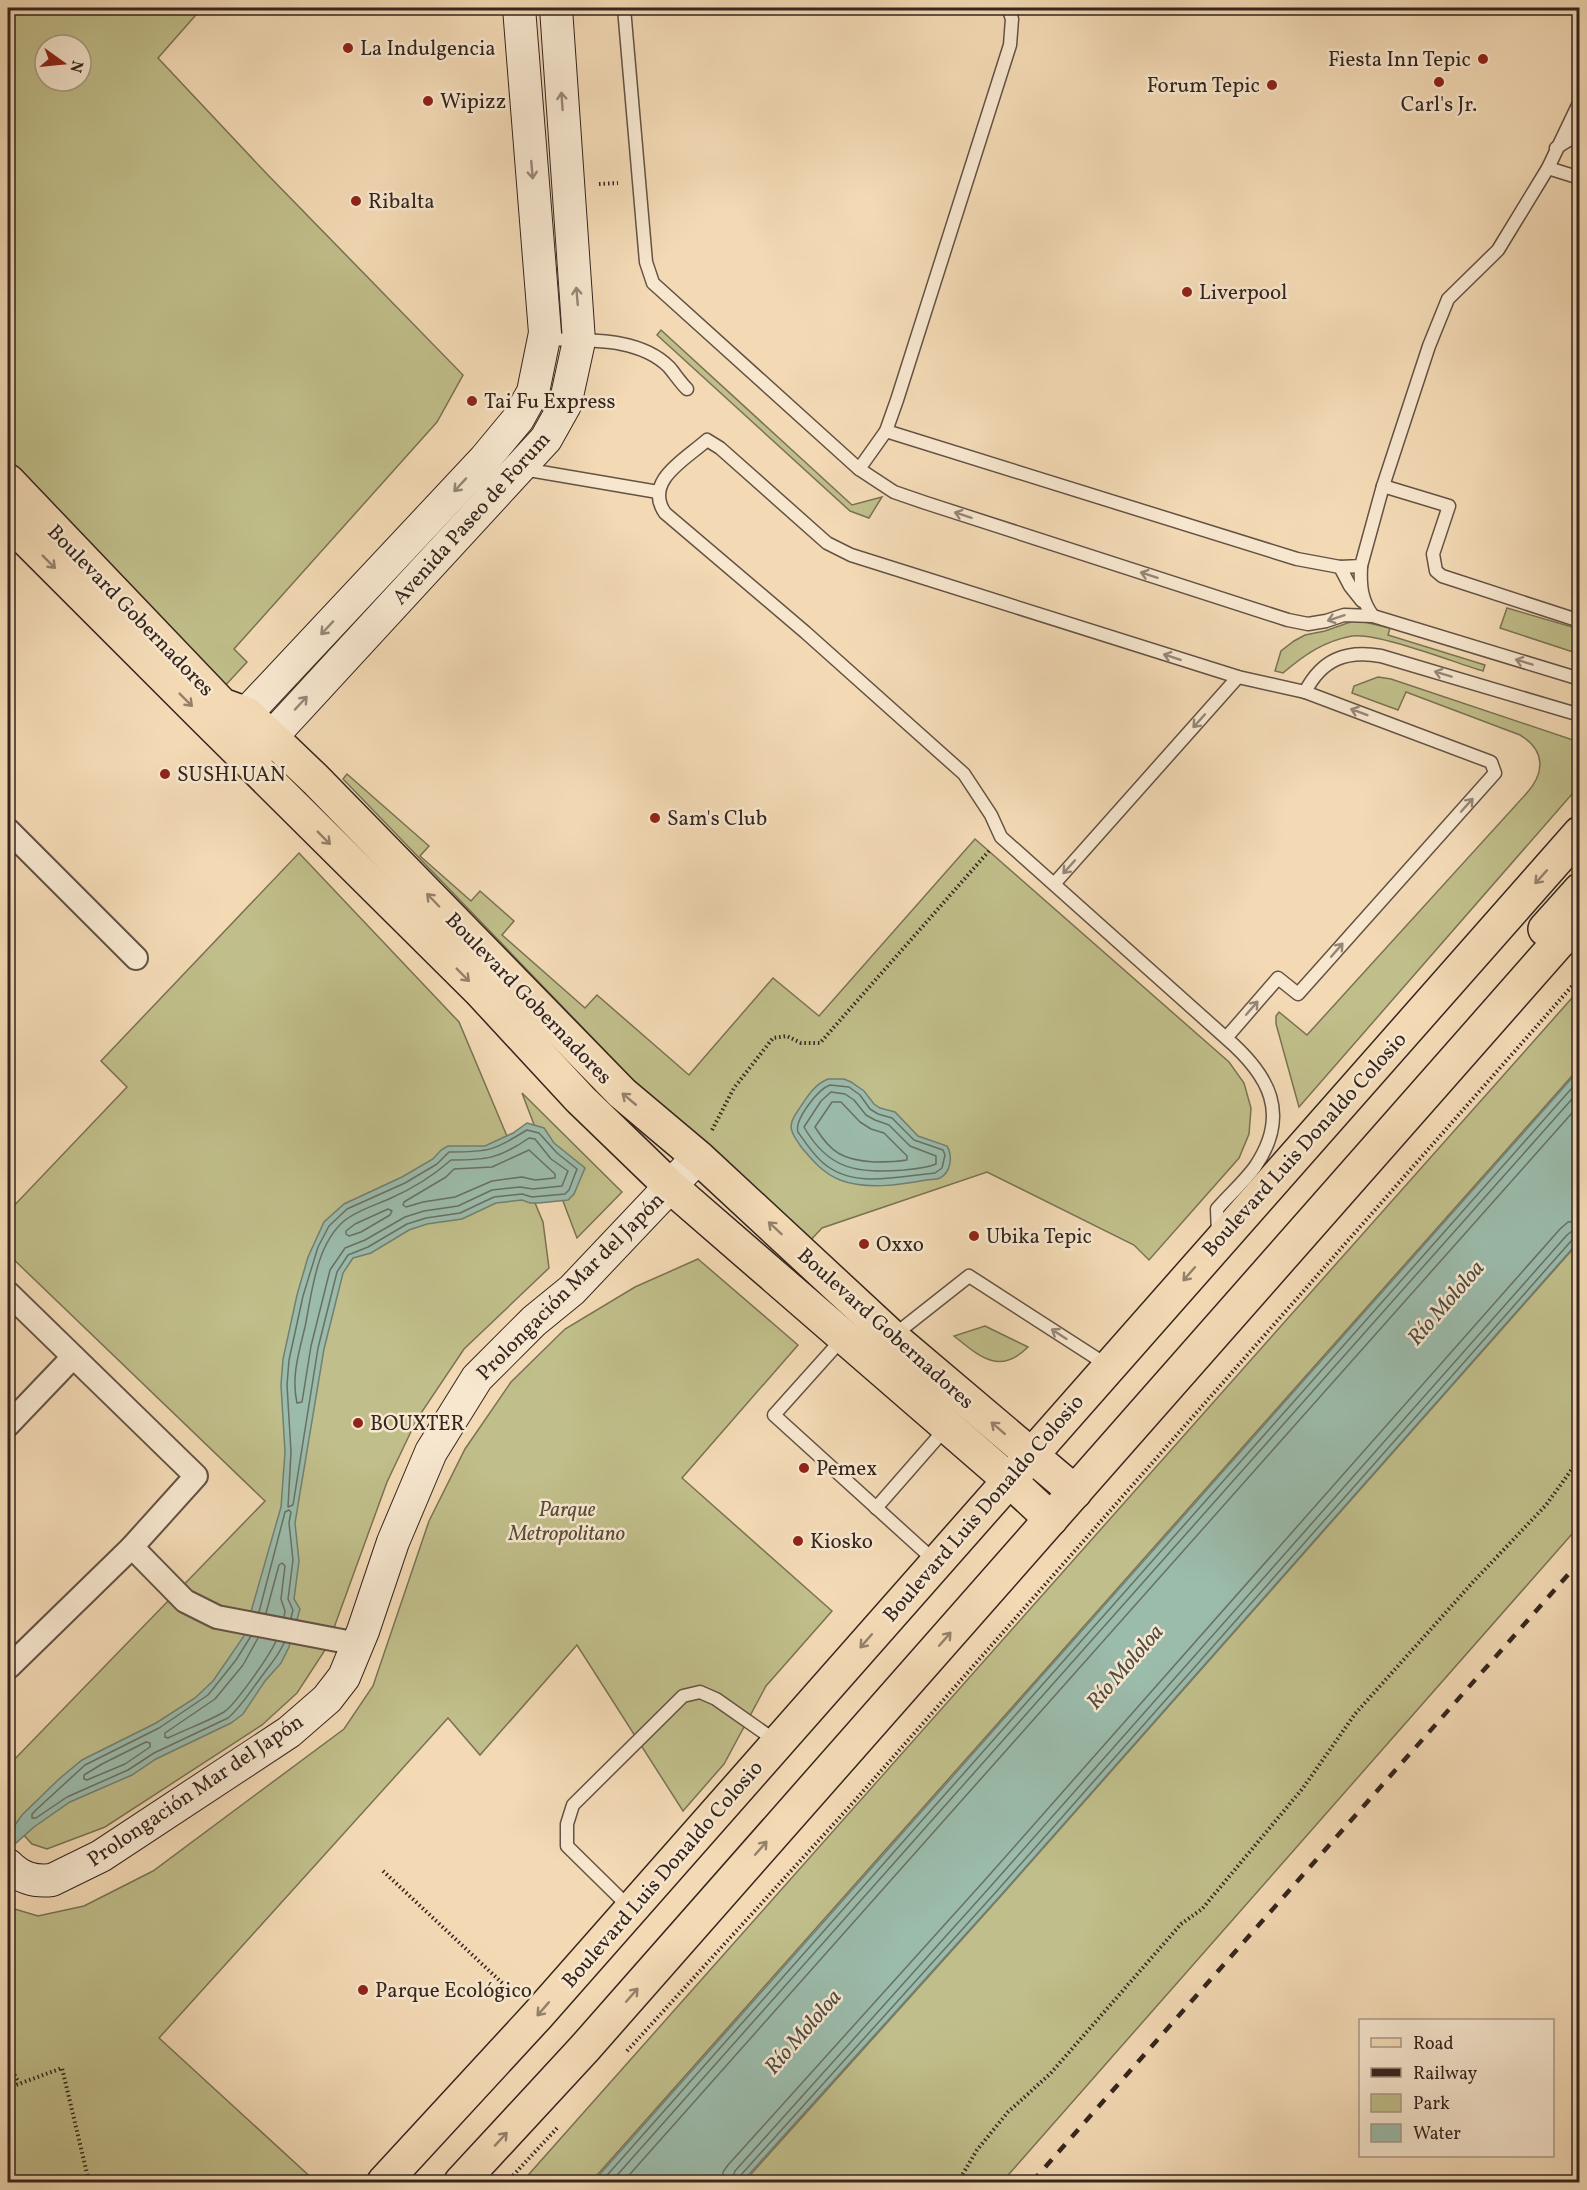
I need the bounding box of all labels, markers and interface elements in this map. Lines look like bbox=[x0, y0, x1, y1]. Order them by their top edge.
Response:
north arrow bbox=[33, 33, 93, 93]
place label: La Indulgencia bbox=[360, 35, 496, 64]
marker: La Indulgencia bbox=[341, 41, 355, 55]
place label: Fiesta Inn Tepic bbox=[1328, 46, 1471, 75]
marker: Fiesta Inn Tepic bbox=[1476, 52, 1490, 66]
text: N bbox=[63, 58, 88, 75]
place label: Forum Tepic bbox=[1147, 72, 1260, 101]
marker: Carl's Jr. bbox=[1432, 75, 1446, 89]
marker: Forum Tepic bbox=[1265, 78, 1279, 92]
place label: Wipizz bbox=[440, 88, 506, 117]
place label: Carl's Jr. bbox=[1401, 91, 1477, 120]
one-way arrow bbox=[557, 92, 568, 112]
marker: Wipizz bbox=[421, 94, 435, 108]
one-way arrow bbox=[527, 160, 538, 180]
place label: Ribalta bbox=[368, 188, 435, 217]
marker: Ribalta bbox=[349, 194, 363, 208]
place label: Liverpool bbox=[1199, 279, 1287, 308]
marker: Liverpool bbox=[1180, 285, 1194, 299]
one-way arrow bbox=[571, 286, 582, 306]
place label: Tai Fu Express bbox=[484, 388, 616, 417]
marker: Tai Fu Express bbox=[465, 394, 479, 408]
street label: Avenida Paseo de Forum bbox=[386, 426, 558, 612]
one-way arrow bbox=[453, 477, 467, 492]
one-way arrow bbox=[954, 509, 973, 520]
street label: Boulevard Gobernadores bbox=[40, 519, 220, 703]
one-way arrow bbox=[41, 555, 56, 569]
one-way arrow bbox=[1140, 569, 1159, 580]
one-way arrow bbox=[1327, 613, 1346, 624]
one-way arrow bbox=[320, 620, 334, 635]
one-way arrow bbox=[1163, 650, 1182, 661]
one-way arrow bbox=[1515, 656, 1534, 667]
one-way arrow bbox=[1434, 668, 1453, 679]
one-way arrow bbox=[179, 693, 194, 708]
one-way arrow bbox=[294, 696, 309, 711]
one-way arrow bbox=[1350, 706, 1369, 717]
one-way arrow bbox=[1192, 713, 1206, 728]
place label: SUSHI UAN bbox=[177, 761, 286, 790]
marker: SUSHI UAN bbox=[158, 767, 172, 781]
one-way arrow bbox=[1460, 798, 1474, 813]
place label: Sam's Club bbox=[667, 805, 767, 834]
marker: Sam's Club bbox=[648, 811, 662, 825]
one-way arrow bbox=[317, 830, 332, 845]
one-way arrow bbox=[1062, 859, 1076, 874]
one-way arrow bbox=[1534, 869, 1548, 884]
one-way arrow bbox=[425, 892, 440, 907]
street label: Boulevard Gobernadores bbox=[438, 907, 618, 1091]
one-way arrow bbox=[1330, 943, 1344, 958]
one-way arrow bbox=[456, 967, 471, 982]
one-way arrow bbox=[1245, 1001, 1259, 1016]
street label: Boulevard Luis Donaldo Colosio bbox=[1196, 1026, 1414, 1264]
one-way arrow bbox=[621, 1092, 637, 1105]
street label: Prolongación Mar del Japón bbox=[471, 1187, 672, 1388]
one-way arrow bbox=[767, 1221, 782, 1235]
place label: Ubika Tepic bbox=[986, 1223, 1092, 1252]
marker: Ubika Tepic bbox=[967, 1229, 981, 1243]
place label: Oxxo bbox=[876, 1231, 924, 1260]
marker: Oxxo bbox=[857, 1237, 871, 1251]
street label: Boulevard Gobernadores bbox=[790, 1242, 980, 1416]
water label: Río Mololoa bbox=[1401, 1254, 1493, 1353]
one-way arrow bbox=[1182, 1266, 1196, 1281]
one-way arrow bbox=[1051, 1327, 1068, 1339]
street label: Boulevard Luis Donaldo Colosio bbox=[877, 1389, 1091, 1629]
place label: BOUXTER bbox=[370, 1410, 465, 1439]
marker: BOUXTER bbox=[351, 1416, 365, 1430]
one-way arrow bbox=[990, 1421, 1006, 1434]
place label: Pemex bbox=[816, 1455, 877, 1484]
marker: Pemex bbox=[797, 1461, 811, 1475]
park label: Parque Metropolitano bbox=[508, 1496, 626, 1549]
place label: Kiosko bbox=[810, 1528, 873, 1557]
marker: Kiosko bbox=[791, 1534, 805, 1548]
water label: Río Mololoa bbox=[1080, 1618, 1172, 1717]
one-way arrow bbox=[938, 1632, 952, 1647]
one-way arrow bbox=[859, 1633, 873, 1648]
street label: Prolongación Mar del Japón bbox=[82, 1708, 310, 1875]
street label: Boulevard Luis Donaldo Colosio bbox=[556, 1755, 770, 1995]
one-way arrow bbox=[754, 1841, 768, 1856]
place label: Parque Ecológico bbox=[375, 1977, 532, 2006]
marker: Parque Ecológico bbox=[356, 1983, 370, 1997]
water label: Río Mololoa bbox=[758, 1983, 850, 2082]
one-way arrow bbox=[625, 1988, 639, 2003]
one-way arrow bbox=[536, 2001, 550, 2016]
legend bbox=[1359, 2019, 1554, 2157]
text: Road bbox=[1413, 2032, 1454, 2057]
text: Railway bbox=[1413, 2062, 1477, 2087]
text: Park bbox=[1413, 2092, 1450, 2117]
text: Water bbox=[1413, 2122, 1461, 2147]
one-way arrow bbox=[494, 2132, 508, 2147]

